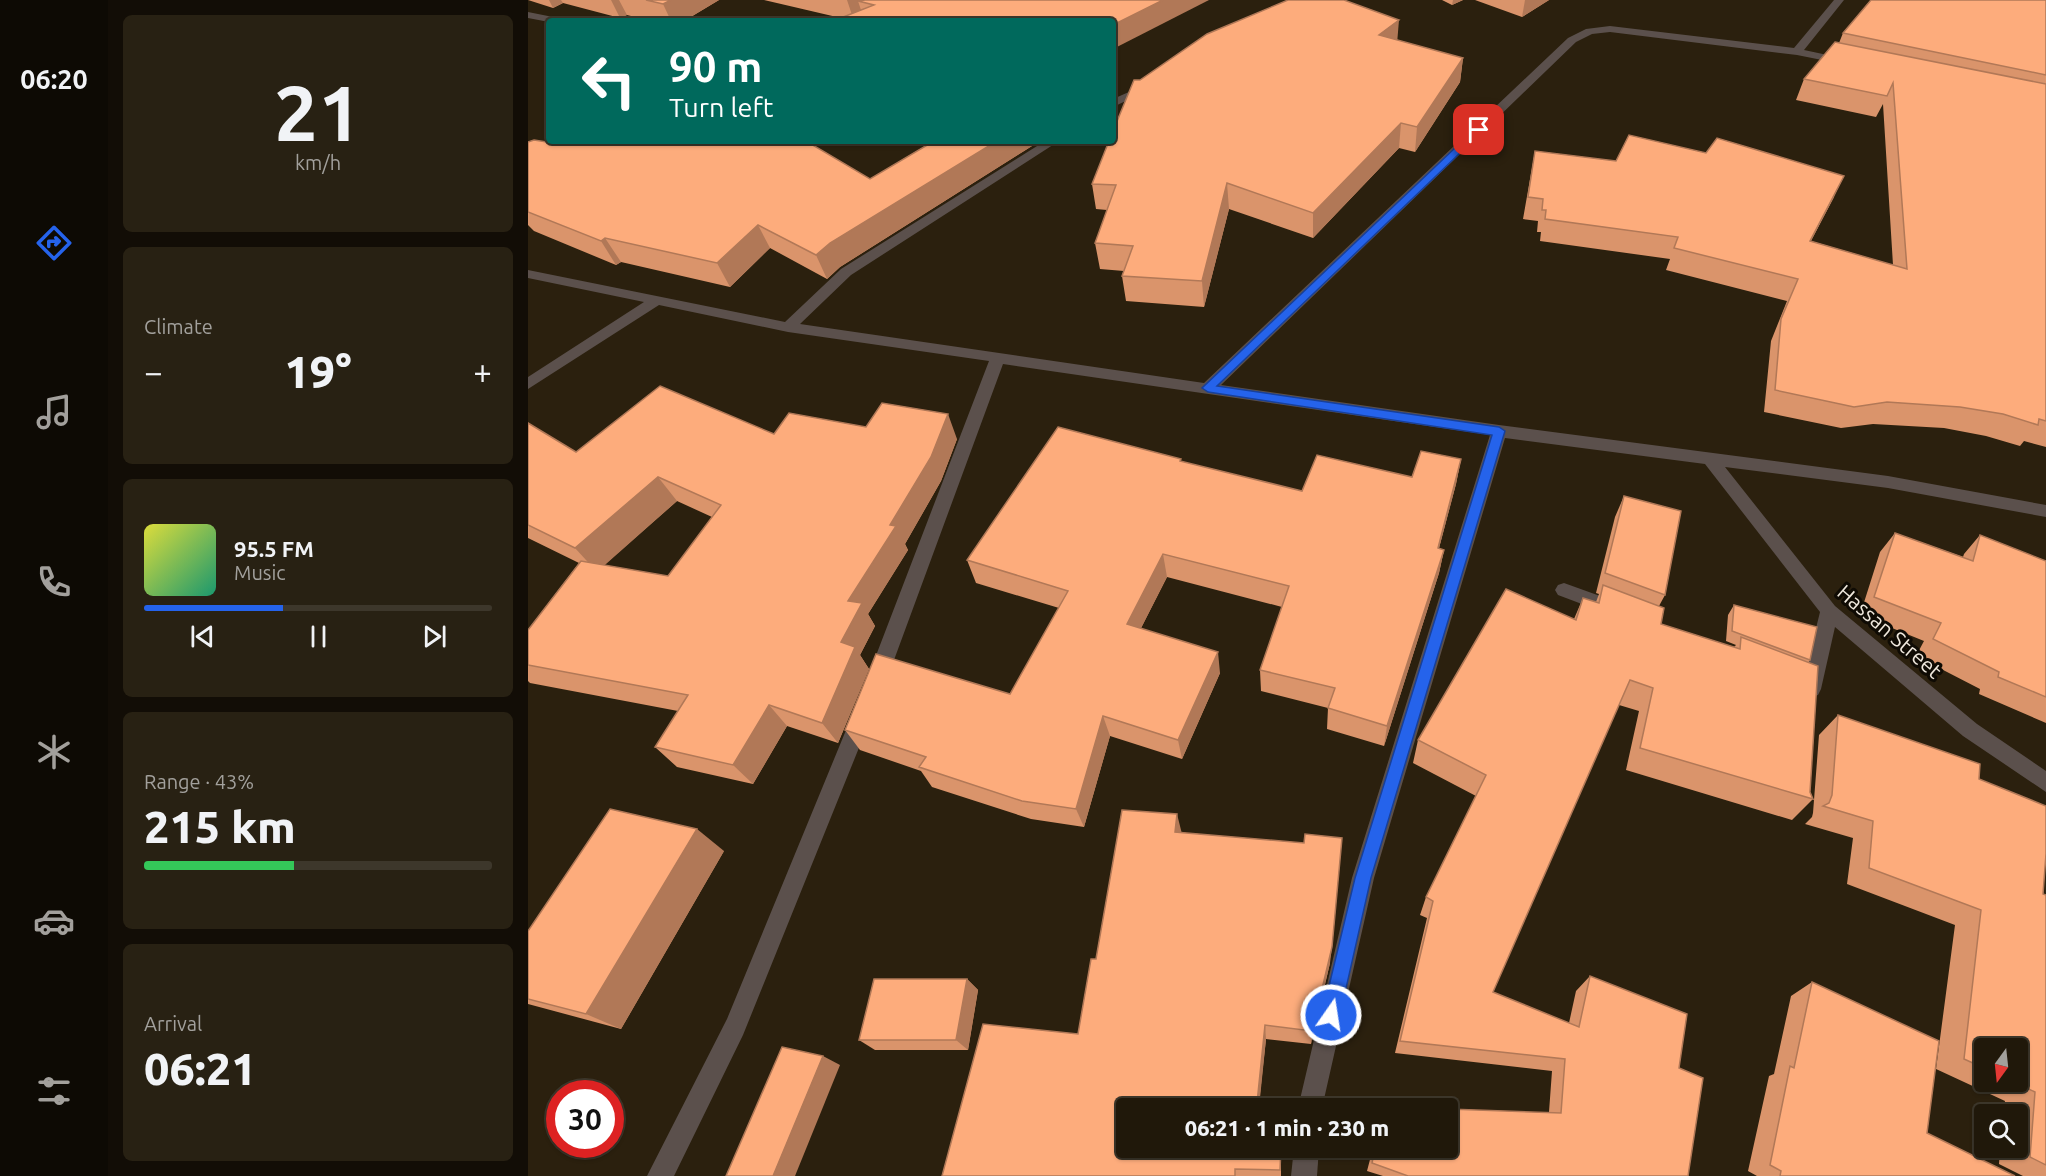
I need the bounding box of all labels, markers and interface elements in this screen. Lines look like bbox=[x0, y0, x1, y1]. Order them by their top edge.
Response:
icon: left bbox=[570, 42, 648, 120]
text: 90 m bbox=[669, 43, 763, 90]
text: 06:20 bbox=[20, 64, 88, 94]
text: 21 bbox=[274, 68, 362, 156]
text: Turn left bbox=[669, 92, 773, 122]
pin bbox=[1453, 104, 1504, 155]
icon: arrive bbox=[1462, 113, 1495, 146]
text: km/h bbox=[295, 151, 341, 174]
icon: directions bbox=[33, 222, 75, 264]
text: Climate bbox=[144, 315, 213, 338]
text: 19° bbox=[284, 346, 352, 397]
text: − bbox=[144, 353, 163, 390]
text: + bbox=[473, 353, 492, 390]
icon: music bbox=[33, 391, 75, 433]
text: 95.5 FM bbox=[234, 536, 314, 561]
icon: phone bbox=[33, 561, 75, 603]
text: Music bbox=[234, 561, 286, 584]
street label: Hassan Street bbox=[1833, 579, 1947, 683]
icon: previous bbox=[186, 620, 219, 653]
icon: pause bbox=[302, 620, 335, 653]
icon: next bbox=[418, 620, 451, 653]
icon: climate bbox=[33, 731, 75, 773]
text: Range · 43% bbox=[144, 770, 254, 793]
text: 215 km bbox=[144, 801, 296, 852]
icon: car bbox=[33, 900, 75, 942]
position arrow bbox=[1299, 983, 1363, 1047]
text: Arrival bbox=[144, 1012, 202, 1035]
north arrow bbox=[1974, 1038, 2028, 1092]
map controls bbox=[1974, 1038, 2028, 1158]
text: 06:21 bbox=[144, 1043, 257, 1094]
icon: filters bbox=[33, 1070, 75, 1112]
speed limit sign: 30 bbox=[546, 1080, 624, 1158]
button: search bbox=[1974, 1104, 2028, 1158]
text: 06:21 · 1 min · 230 m bbox=[1185, 1115, 1389, 1140]

